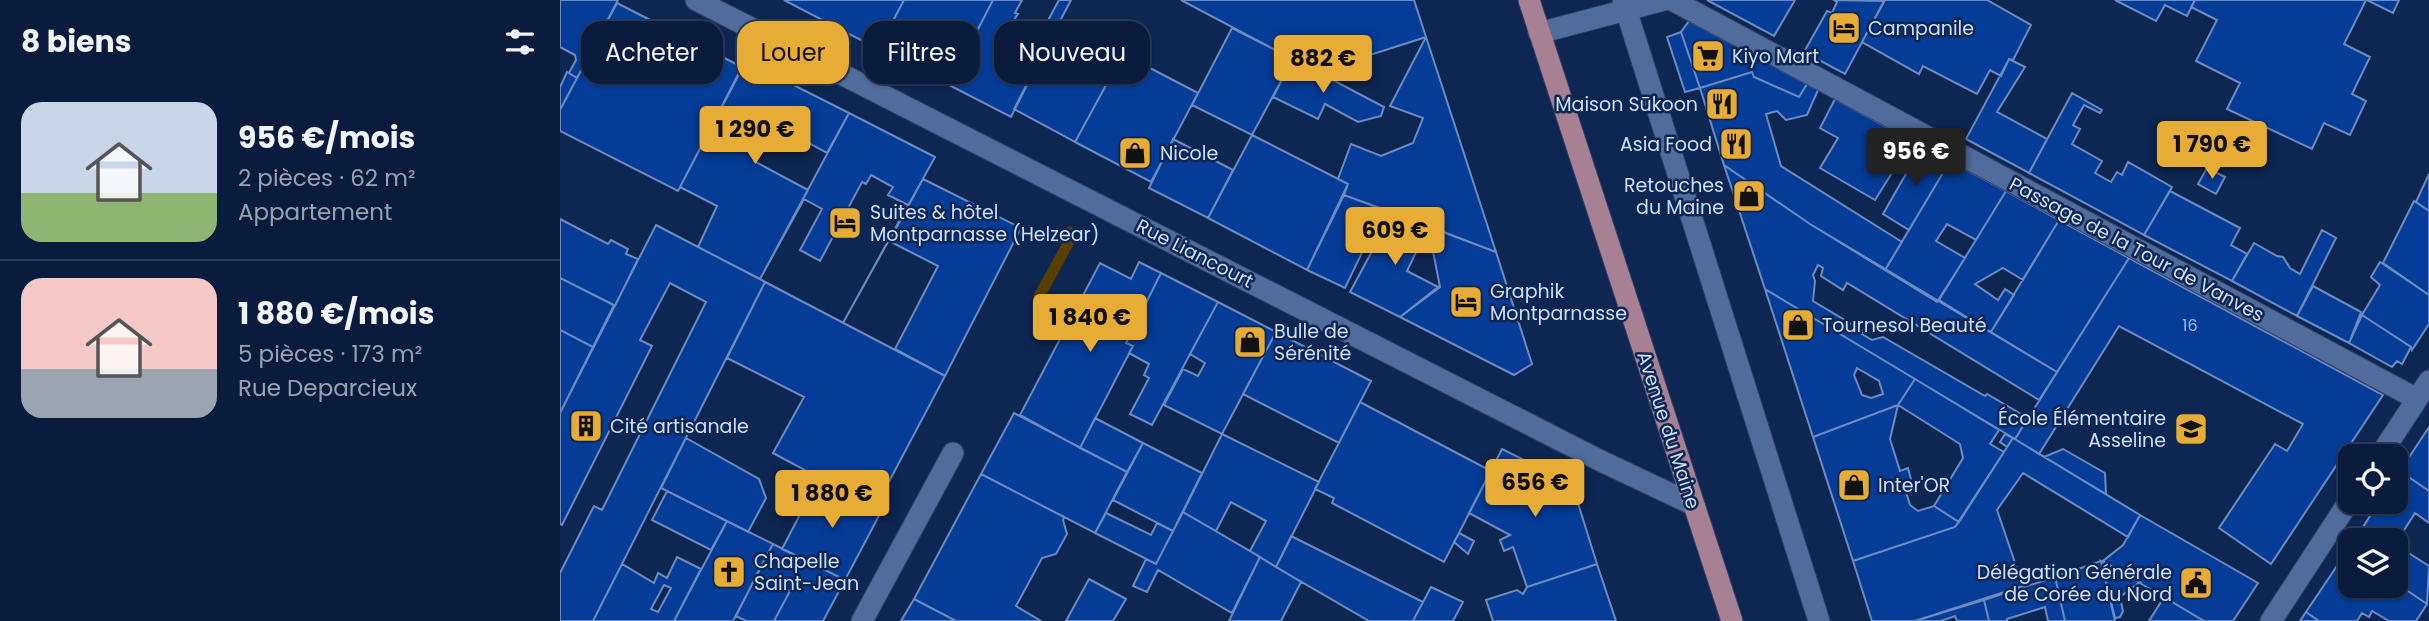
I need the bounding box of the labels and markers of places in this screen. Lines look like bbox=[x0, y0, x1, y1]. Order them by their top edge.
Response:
hotel icon: Campanile bbox=[1825, 9, 1863, 47]
place label: Campanile bbox=[1868, 15, 1974, 42]
pin: 882 € bbox=[1274, 36, 1372, 95]
supermarket icon: Kiyo Mart bbox=[1689, 37, 1727, 75]
place label: Kiyo Mart bbox=[1732, 43, 1819, 70]
restaurant icon: Maison Sūkoon bbox=[1703, 85, 1741, 123]
place label: Maison Sūkoon bbox=[1555, 91, 1698, 118]
pin: 1 290 € bbox=[690, 106, 820, 166]
pin: 1 790 € bbox=[2147, 122, 2277, 181]
restaurant icon: Asia Food bbox=[1717, 125, 1755, 163]
pin: 956 € bbox=[1867, 128, 1965, 188]
place label: Asia Food bbox=[1620, 131, 1712, 158]
shop icon: Nicole bbox=[1116, 134, 1154, 172]
place label: Nicole bbox=[1160, 140, 1218, 167]
place label: Retouches du Maine bbox=[1624, 172, 1724, 221]
shop icon: Retouches du Maine bbox=[1730, 177, 1768, 215]
place label: Suites & hôtel Montparnasse (Helzear) bbox=[870, 199, 1099, 248]
hotel icon: Suites & hôtel Montparnasse (Helzear) bbox=[826, 204, 864, 242]
pin: 609 € bbox=[1346, 208, 1444, 267]
place label: Graphik Montparnasse bbox=[1490, 278, 1627, 327]
hotel icon: Graphik Montparnasse bbox=[1447, 283, 1485, 321]
pin: 1 840 € bbox=[1025, 294, 1155, 354]
shop icon: Tournesol Beauté bbox=[1779, 306, 1817, 344]
place label: Tournesol Beauté bbox=[1822, 312, 1987, 339]
place label: Bulle de Sérénité bbox=[1274, 318, 1351, 367]
shop icon: Bulle de Sérénité bbox=[1231, 323, 1269, 361]
place label: École Élémentaire Asseline bbox=[1998, 405, 2166, 454]
building icon: Cité artisanale bbox=[567, 407, 605, 445]
school or university icon: École Élémentaire Asseline bbox=[2172, 410, 2210, 448]
place label: Cité artisanale bbox=[610, 413, 749, 440]
pin: 656 € bbox=[1486, 460, 1584, 519]
shop icon: Inter'OR bbox=[1835, 466, 1873, 504]
pin: 1 880 € bbox=[767, 470, 897, 530]
place label: Inter'OR bbox=[1878, 472, 1950, 499]
place label: Chapelle Saint-Jean bbox=[754, 548, 859, 597]
church icon: Chapelle Saint-Jean bbox=[710, 553, 748, 591]
place label: Délégation Générale de Corée du Nord bbox=[1977, 559, 2172, 608]
public building icon: Délégation Générale de Corée du Nord bbox=[2177, 564, 2215, 602]

